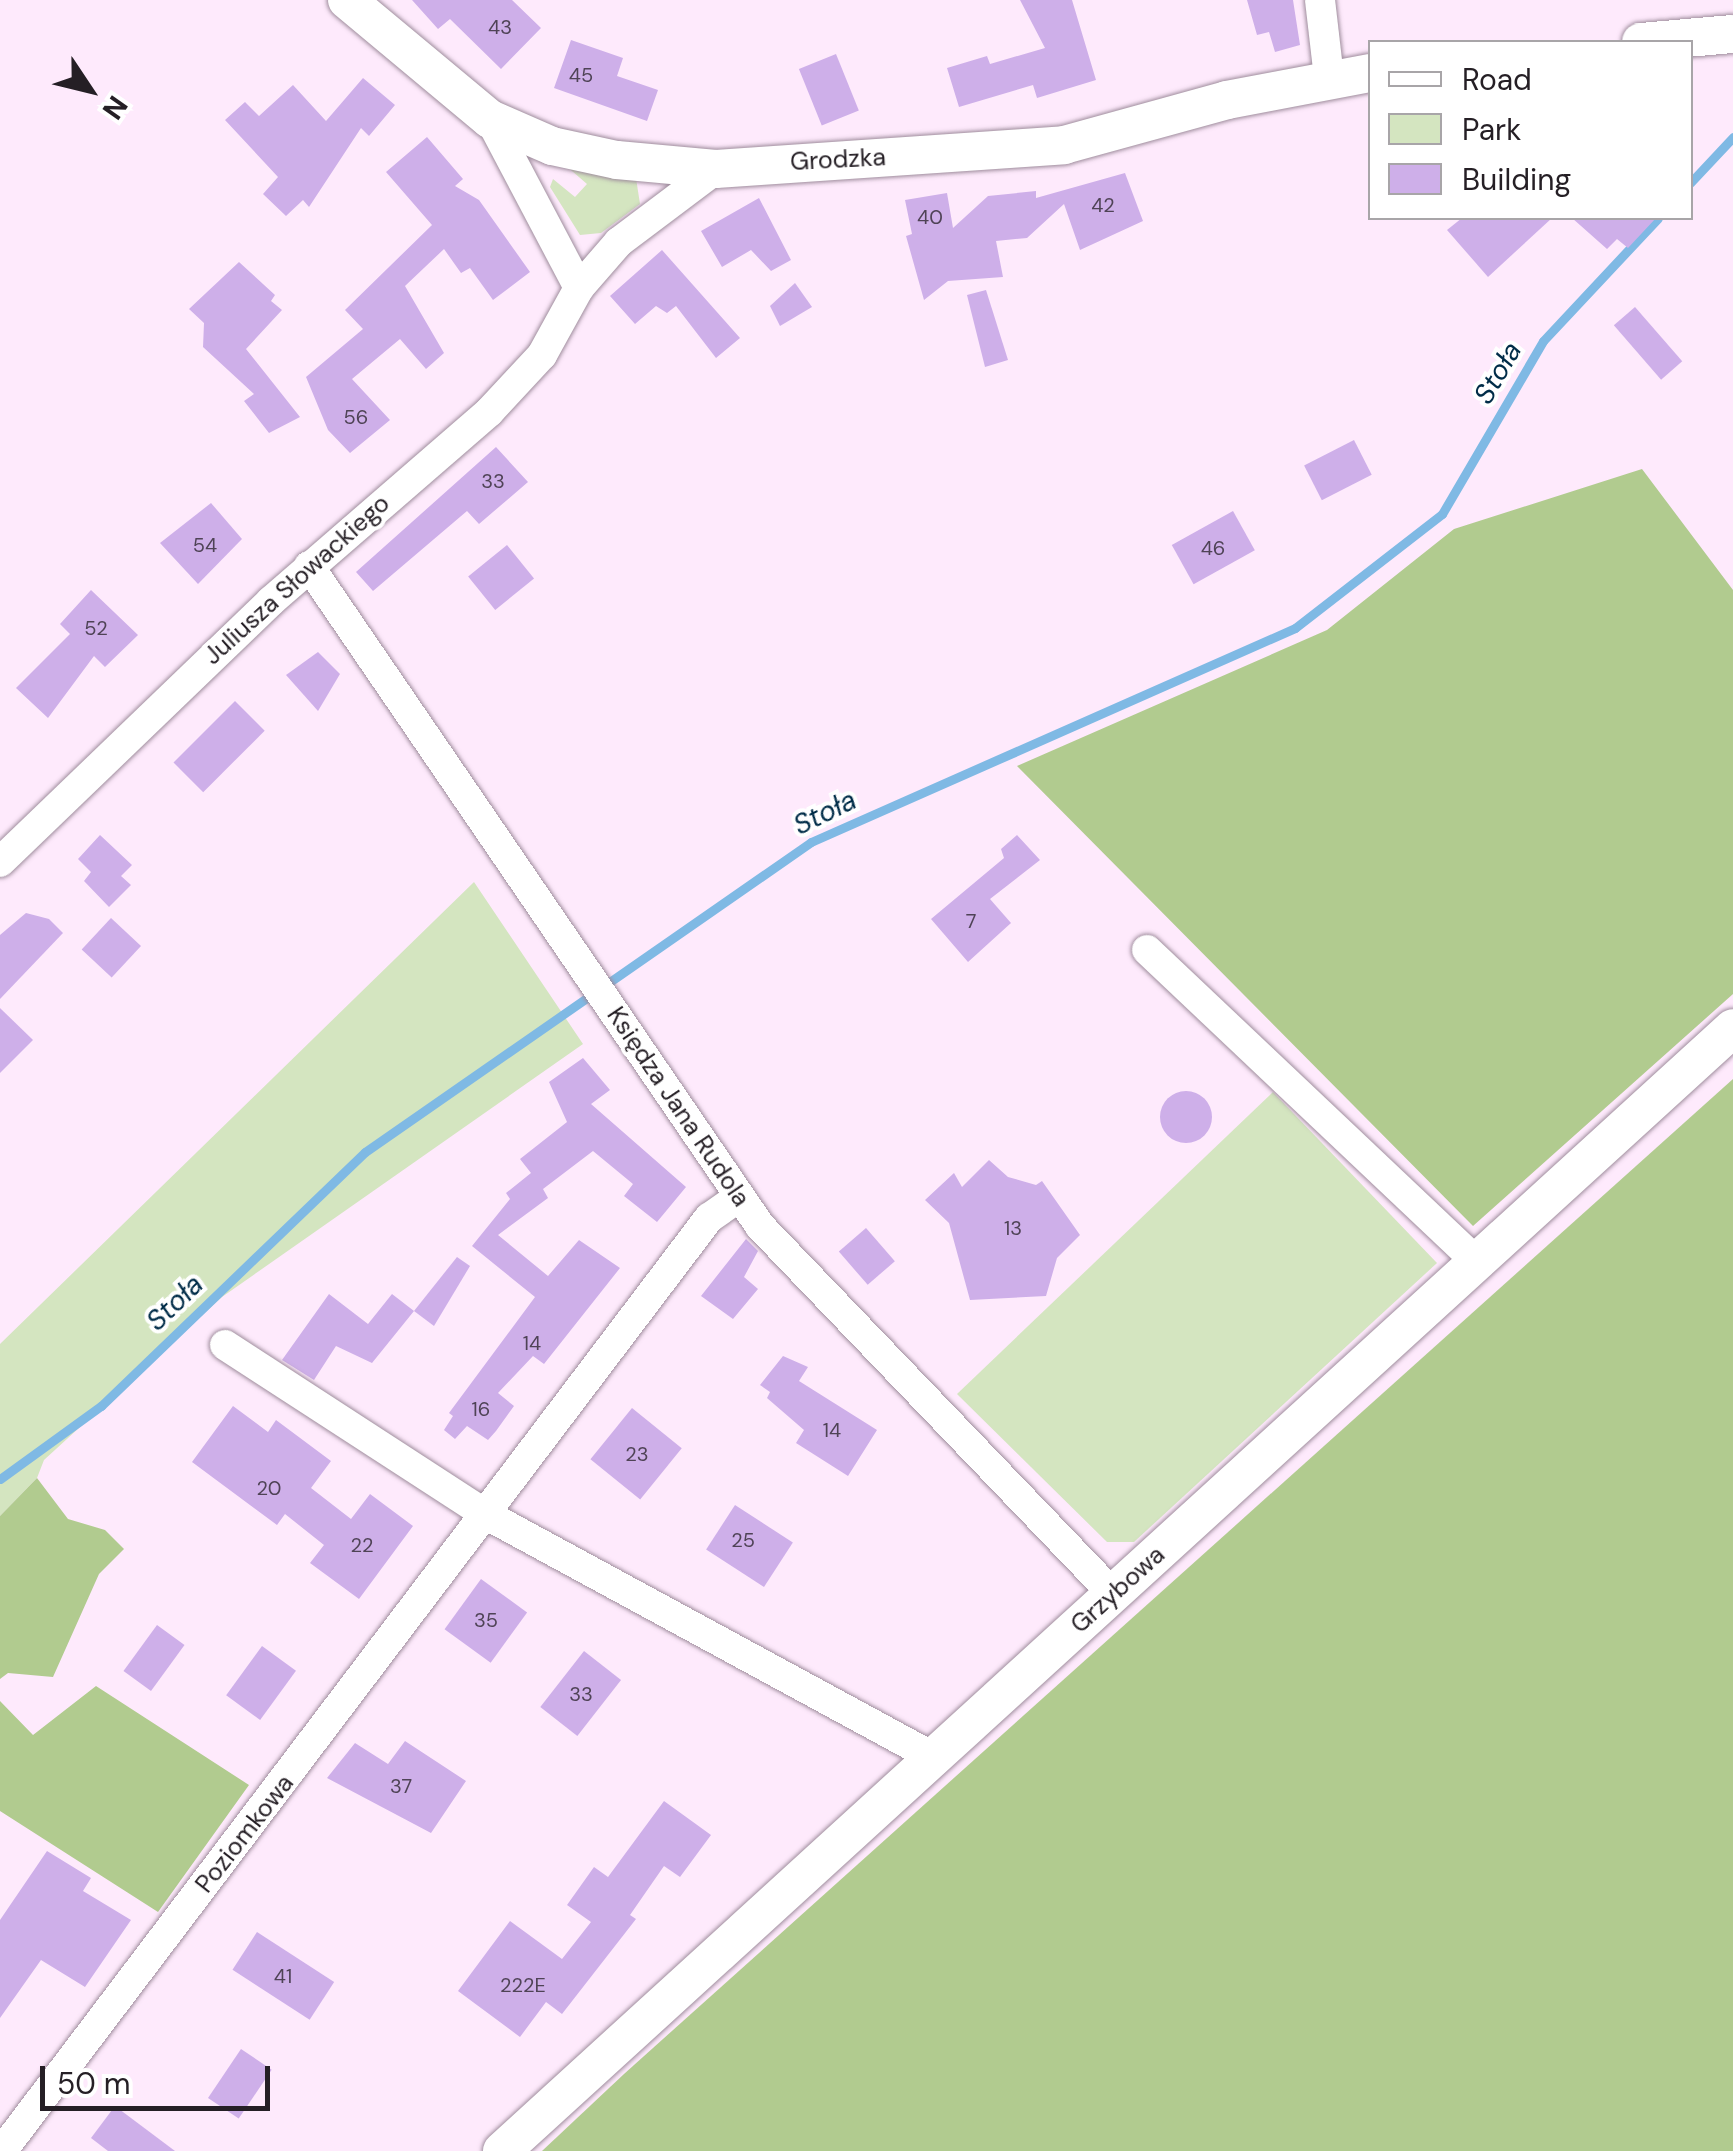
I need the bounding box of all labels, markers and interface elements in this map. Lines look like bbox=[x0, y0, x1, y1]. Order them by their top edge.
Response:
house number: 43 bbox=[488, 15, 512, 39]
north arrow bbox=[40, 40, 140, 140]
legend bbox=[1368, 40, 1693, 220]
text: Road bbox=[1462, 60, 1532, 99]
house number: 45 bbox=[569, 63, 593, 87]
text: N bbox=[94, 89, 136, 126]
text: Park bbox=[1462, 110, 1521, 149]
street label: Grodzka bbox=[789, 143, 887, 177]
text: Building bbox=[1462, 160, 1571, 199]
house number: 42 bbox=[1091, 193, 1115, 217]
house number: 40 bbox=[917, 205, 943, 229]
water label: Stoła bbox=[1467, 336, 1529, 410]
house number: 56 bbox=[344, 405, 368, 429]
house number: 33 bbox=[481, 469, 505, 493]
street label: Juliusza Słowackiego bbox=[198, 489, 396, 671]
house number: 54 bbox=[193, 533, 217, 557]
house number: 46 bbox=[1201, 536, 1225, 560]
house number: 52 bbox=[84, 616, 108, 640]
water label: Stoła bbox=[788, 783, 862, 843]
house number: 7 bbox=[966, 909, 976, 933]
street label: Księdza Jana Rudola bbox=[600, 1002, 756, 1212]
house number: 13 bbox=[1004, 1216, 1022, 1240]
water label: Stoła bbox=[140, 1268, 210, 1338]
house number: 14 bbox=[523, 1331, 541, 1355]
house number: 16 bbox=[472, 1397, 490, 1421]
house number: 14 bbox=[823, 1418, 841, 1442]
house number: 23 bbox=[625, 1442, 649, 1466]
house number: 20 bbox=[257, 1476, 281, 1500]
house number: 25 bbox=[731, 1528, 755, 1552]
house number: 22 bbox=[350, 1533, 374, 1557]
street label: Grzybowa bbox=[1065, 1540, 1171, 1640]
house number: 35 bbox=[474, 1608, 498, 1632]
house number: 33 bbox=[569, 1682, 593, 1706]
street label: Poziomkowa bbox=[190, 1769, 300, 1899]
house number: 37 bbox=[390, 1774, 412, 1798]
house number: 41 bbox=[274, 1964, 292, 1988]
house number: 222E bbox=[500, 1973, 546, 1997]
scale bar bbox=[45, 2046, 275, 2108]
text: 50 m bbox=[57, 2064, 131, 2103]

